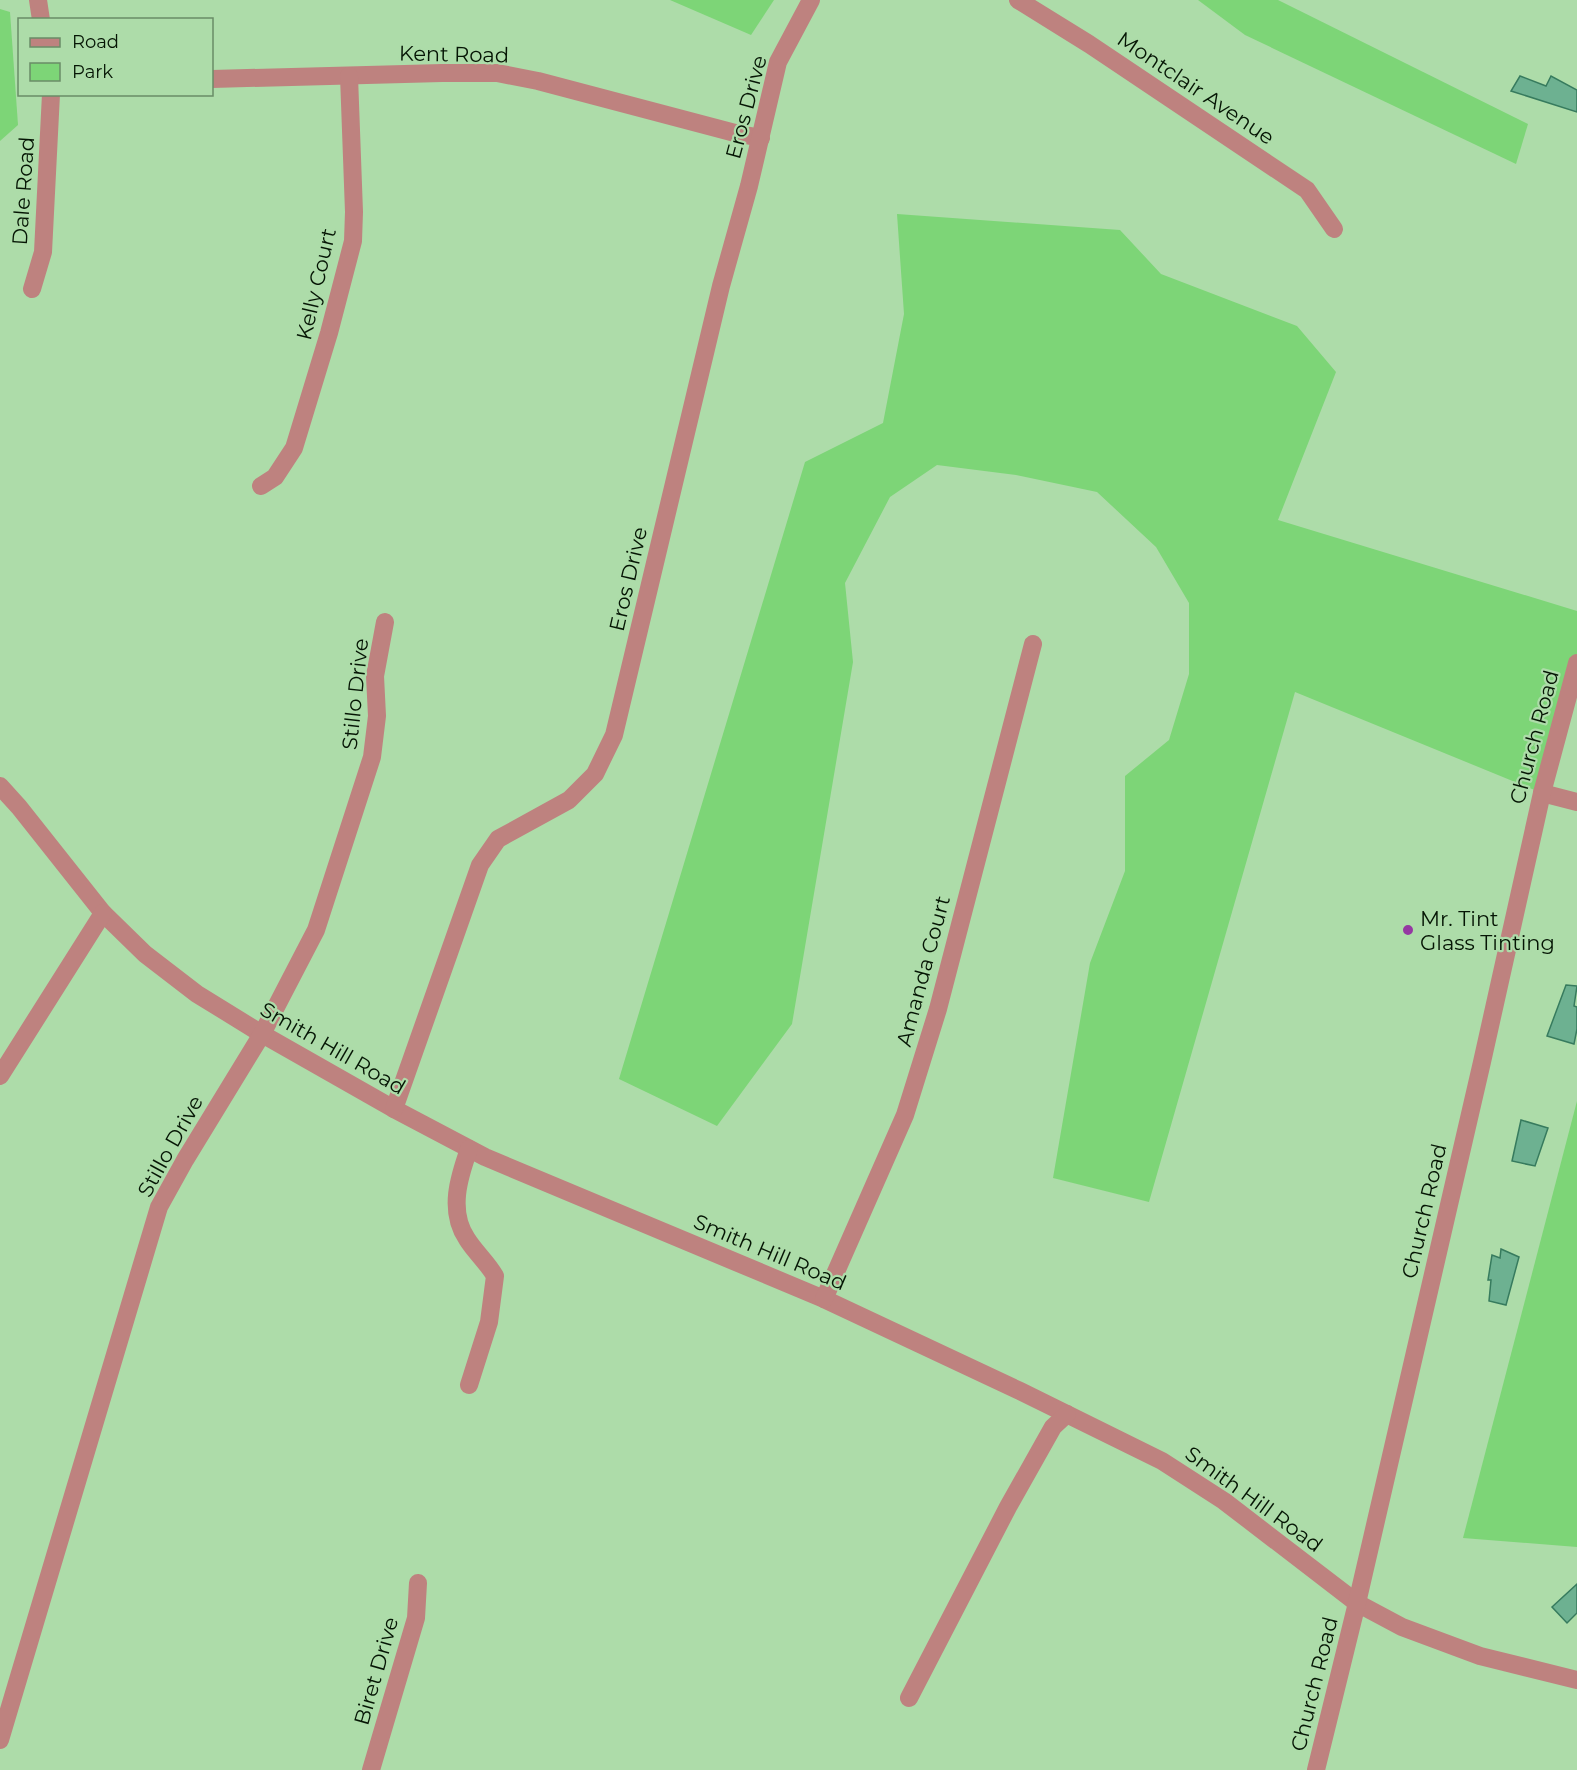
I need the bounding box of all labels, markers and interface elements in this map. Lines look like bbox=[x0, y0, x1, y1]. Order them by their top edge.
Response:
legend bbox=[18, 18, 213, 96]
street label: Montclair Avenue bbox=[1113, 26, 1279, 150]
text: Road bbox=[72, 31, 119, 53]
street label: Kent Road bbox=[399, 41, 509, 67]
street label: Eros Drive bbox=[720, 53, 772, 161]
text: Park bbox=[72, 61, 113, 83]
street label: Dale Road bbox=[7, 136, 39, 246]
street label: Kelly Court bbox=[291, 226, 341, 342]
street label: Eros Drive bbox=[604, 524, 652, 634]
street label: Stillo Drive bbox=[337, 637, 373, 751]
street label: Church Road bbox=[1504, 667, 1564, 807]
street label: Amanda Court bbox=[891, 893, 955, 1049]
place label: Mr. Tint Glass Tinting bbox=[1420, 906, 1555, 955]
marker: Mr. Tint Glass Tinting bbox=[1401, 923, 1415, 937]
street label: Smith Hill Road bbox=[256, 996, 410, 1100]
street label: Stillo Drive bbox=[132, 1091, 208, 1201]
street label: Church Road bbox=[1396, 1141, 1452, 1281]
street label: Smith Hill Road bbox=[690, 1209, 850, 1295]
street label: Smith Hill Road bbox=[1181, 1441, 1327, 1557]
street label: Biret Drive bbox=[349, 1614, 403, 1728]
street label: Church Road bbox=[1285, 1614, 1343, 1754]

